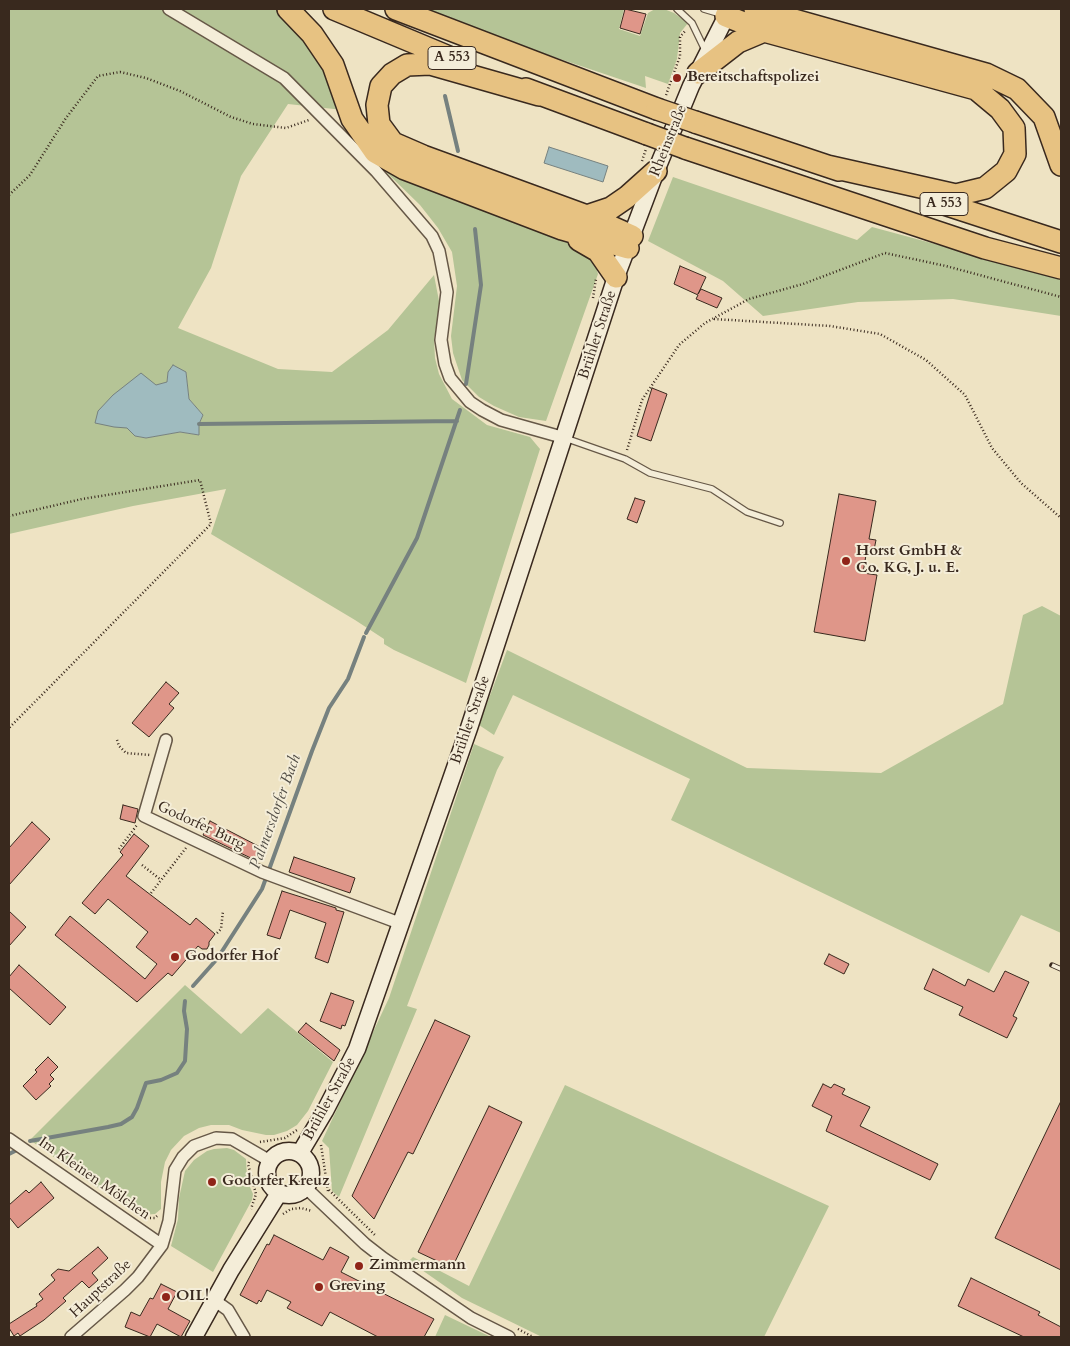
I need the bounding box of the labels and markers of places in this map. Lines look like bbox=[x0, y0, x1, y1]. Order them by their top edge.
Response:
place label: Bereitschaftspolizei bbox=[687, 69, 819, 87]
marker: Bereitschaftspolizei bbox=[671, 72, 683, 84]
place label: Horst GmbH & Co. KG, J. u. E. bbox=[856, 543, 962, 578]
marker: Horst GmbH & Co. KG, J. u. E. bbox=[840, 555, 852, 567]
place label: Godorfer Hof bbox=[185, 948, 278, 966]
marker: Godorfer Hof bbox=[169, 951, 181, 963]
place label: Godorfer Kreuz bbox=[222, 1173, 329, 1191]
marker: Godorfer Kreuz bbox=[206, 1176, 218, 1188]
place label: Zimmermann bbox=[369, 1257, 466, 1275]
marker: Zimmermann bbox=[353, 1260, 365, 1272]
place label: Greving bbox=[329, 1278, 385, 1296]
marker: Greving bbox=[313, 1281, 325, 1293]
place label: OIL! bbox=[176, 1288, 209, 1306]
marker: OIL! bbox=[160, 1291, 172, 1303]

